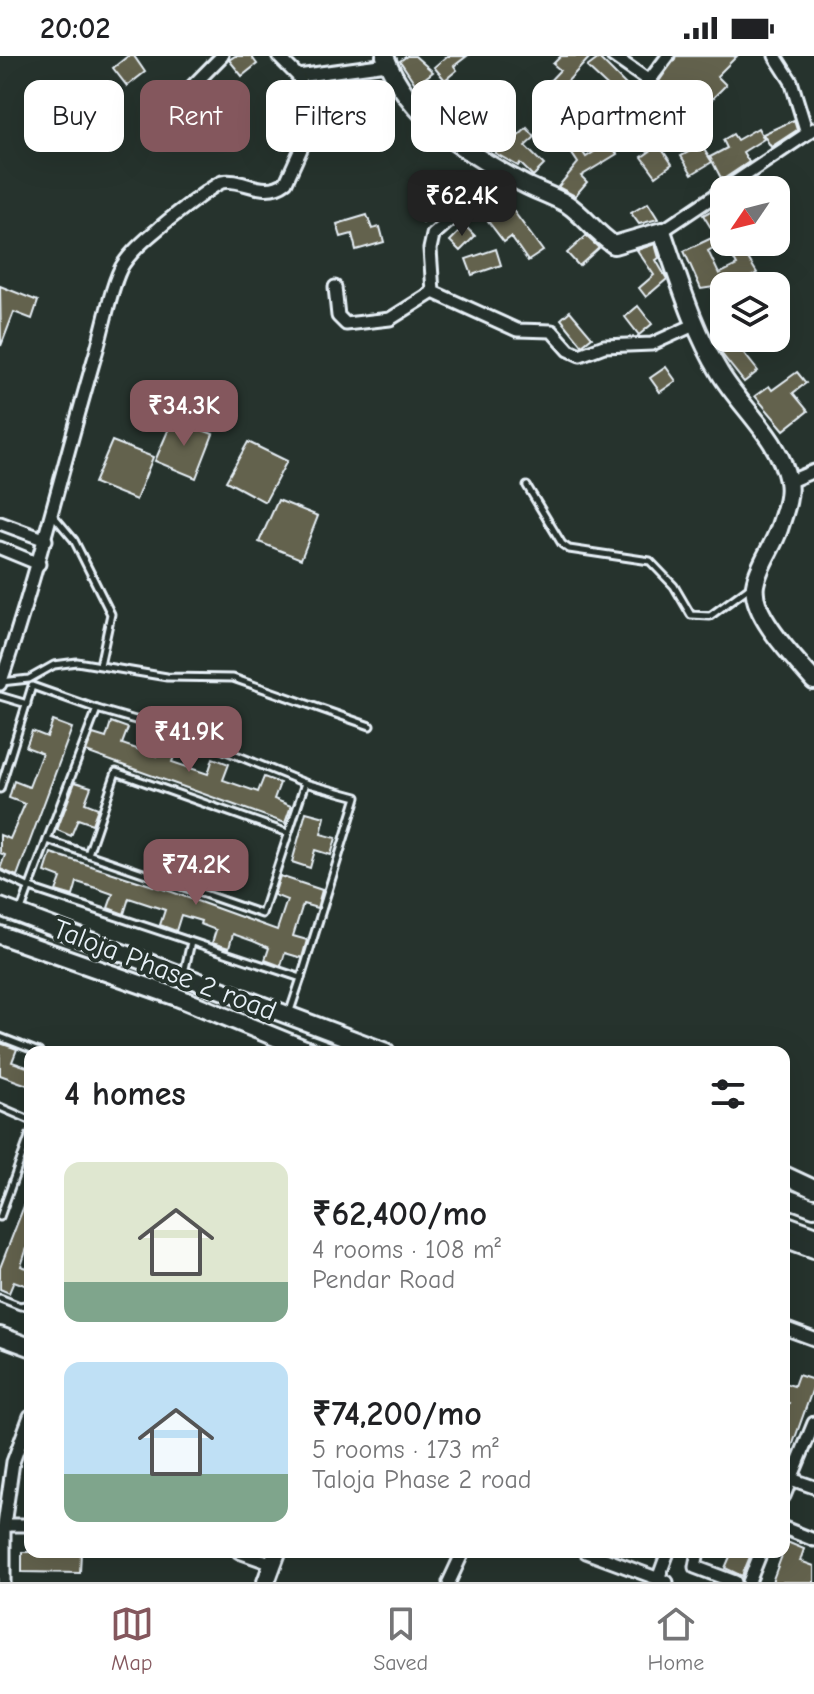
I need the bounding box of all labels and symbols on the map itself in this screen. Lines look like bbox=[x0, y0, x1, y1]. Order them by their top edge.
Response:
pin: ₹62.4K bbox=[397, 170, 527, 238]
north arrow bbox=[710, 176, 790, 256]
pin: ₹34.3K bbox=[119, 380, 249, 448]
pin: ₹41.9K bbox=[124, 706, 254, 774]
pin: ₹74.2K bbox=[131, 839, 261, 907]
street label: Taloja Phase 2 road bbox=[49, 913, 281, 1027]

